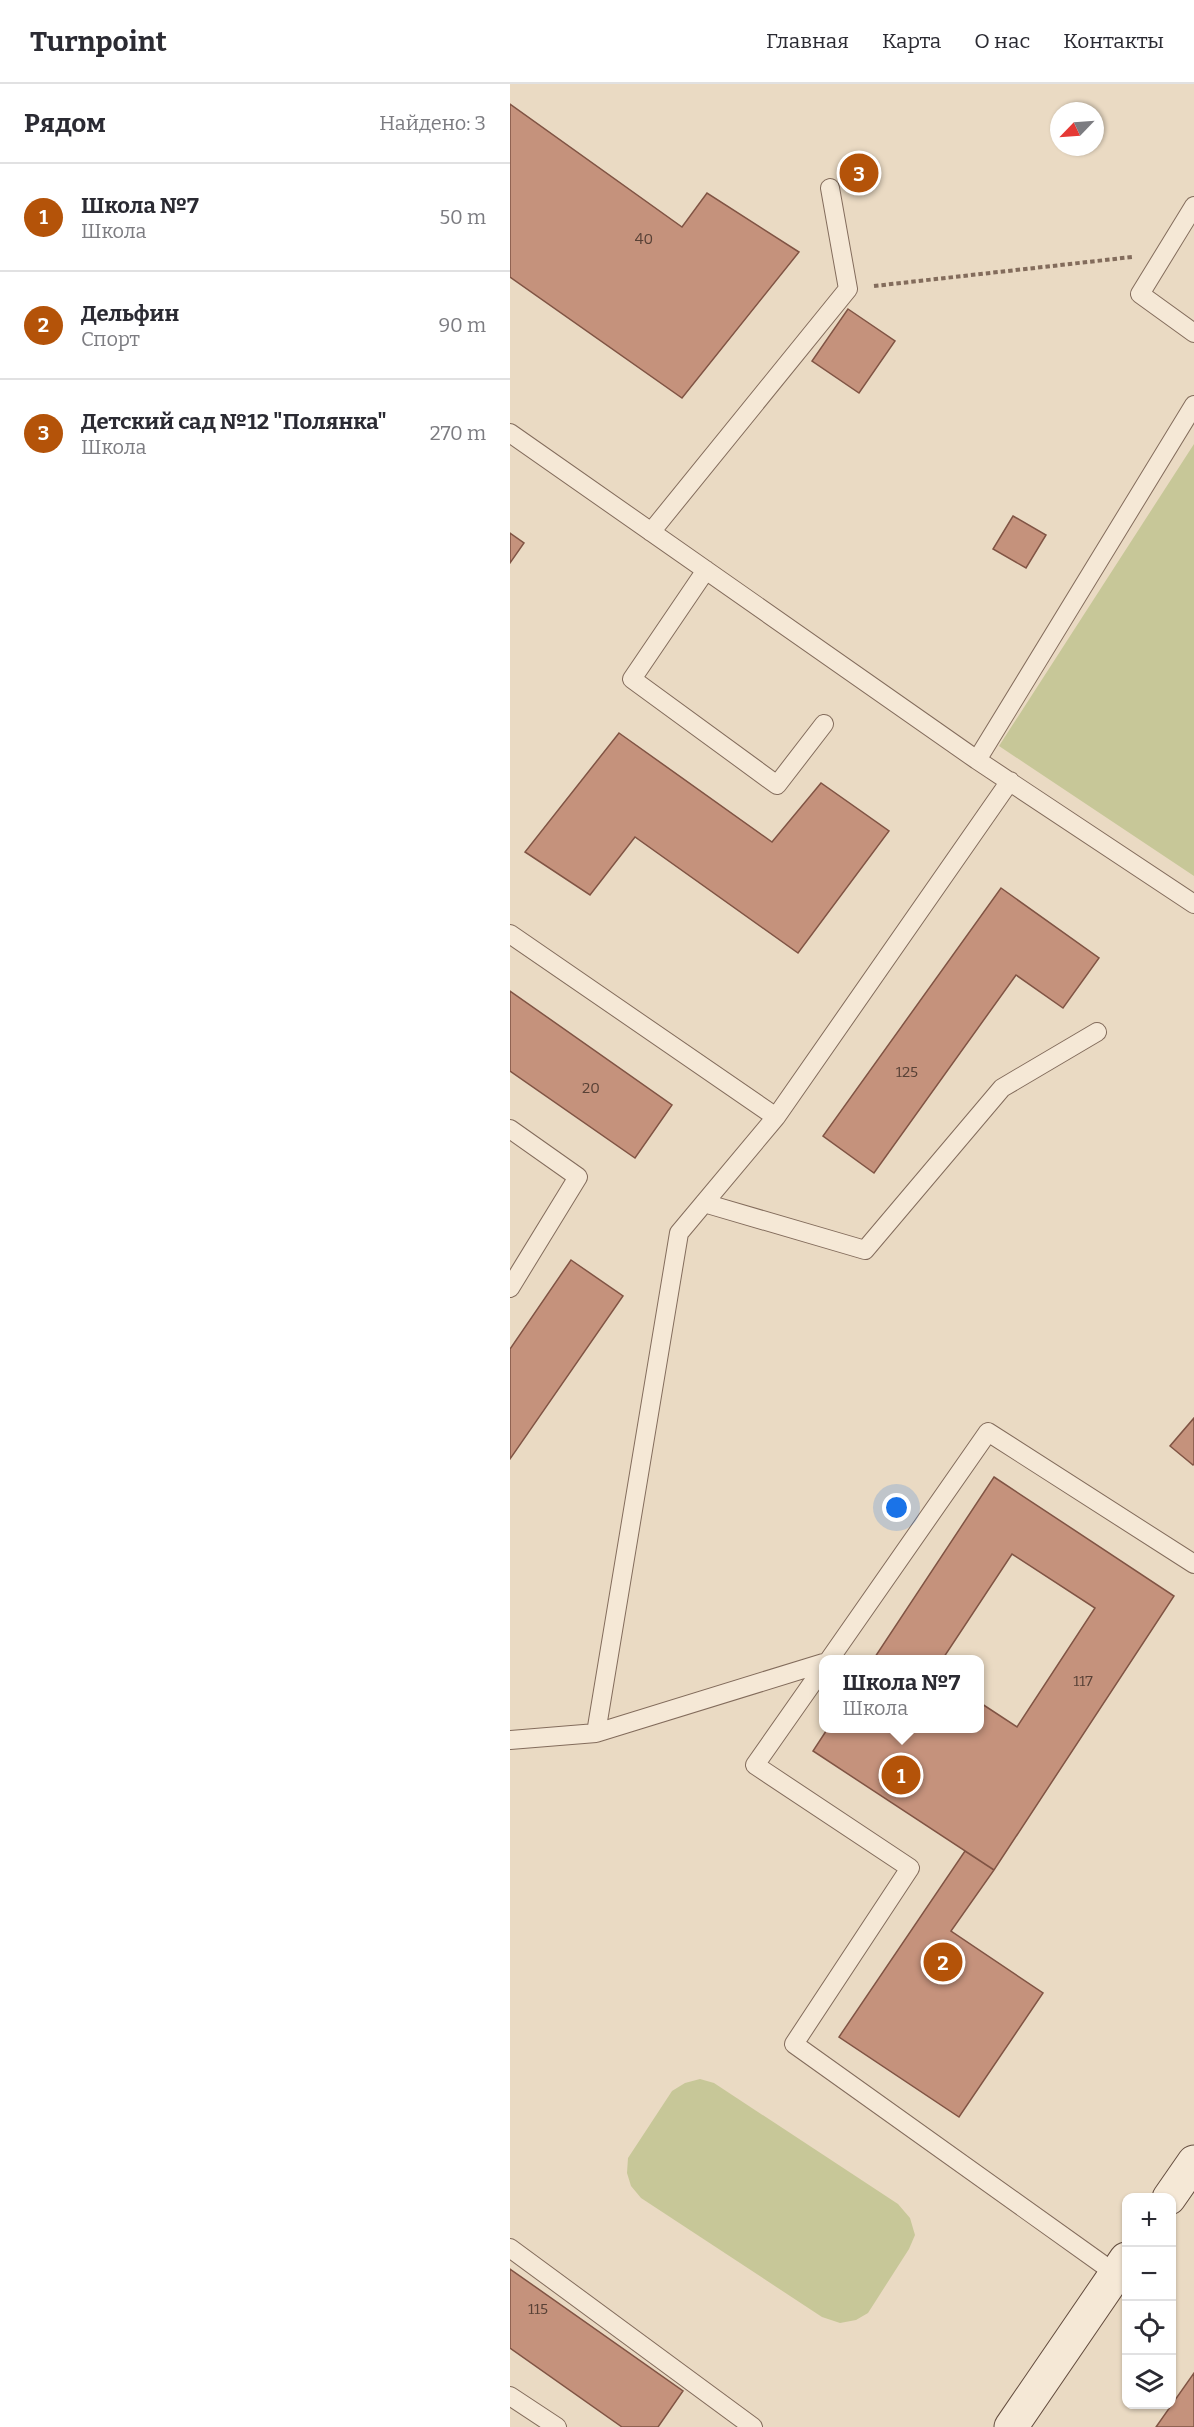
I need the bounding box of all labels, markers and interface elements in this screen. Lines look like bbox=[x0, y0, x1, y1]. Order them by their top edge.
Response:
text: Turnpoint bbox=[30, 25, 167, 58]
text: Главная bbox=[766, 28, 849, 54]
text: Карта bbox=[882, 28, 941, 54]
text: О нас bbox=[974, 28, 1030, 54]
text: Контакты bbox=[1063, 28, 1164, 54]
north arrow bbox=[1050, 102, 1104, 156]
text: Рядом bbox=[24, 108, 106, 139]
text: Найдено: 3 bbox=[379, 111, 486, 135]
pin: 3 bbox=[840, 150, 878, 196]
text: Школа №7 bbox=[81, 192, 199, 219]
text: 1 bbox=[39, 205, 48, 229]
text: 50 m bbox=[439, 205, 486, 229]
text: Школа bbox=[81, 219, 147, 243]
house number: 40 bbox=[635, 230, 653, 248]
text: Дельфин bbox=[81, 300, 179, 327]
text: 2 bbox=[38, 313, 49, 337]
text: 90 m bbox=[438, 313, 486, 337]
text: Спорт bbox=[81, 327, 140, 351]
text: Детский сад №12 "Полянка" bbox=[81, 408, 387, 435]
text: 3 bbox=[38, 421, 49, 445]
text: 270 m bbox=[430, 421, 486, 445]
text: Школа bbox=[81, 435, 147, 459]
house number: 125 bbox=[896, 1063, 918, 1081]
house number: 20 bbox=[582, 1079, 600, 1097]
your location bbox=[882, 1493, 911, 1522]
popup bbox=[819, 1655, 984, 1733]
text: Школа №7 bbox=[843, 1669, 960, 1696]
house number: 117 bbox=[1073, 1672, 1093, 1690]
text: Школа bbox=[843, 1696, 908, 1720]
pin: 1 bbox=[882, 1752, 920, 1798]
pin: 2 bbox=[924, 1940, 962, 1984]
map controls bbox=[1122, 2193, 1176, 2409]
button: + bbox=[1122, 2193, 1176, 2247]
button: − bbox=[1122, 2247, 1176, 2301]
house number: 115 bbox=[528, 2300, 548, 2318]
button: locate bbox=[1122, 2301, 1176, 2355]
button: layers bbox=[1122, 2355, 1176, 2409]

